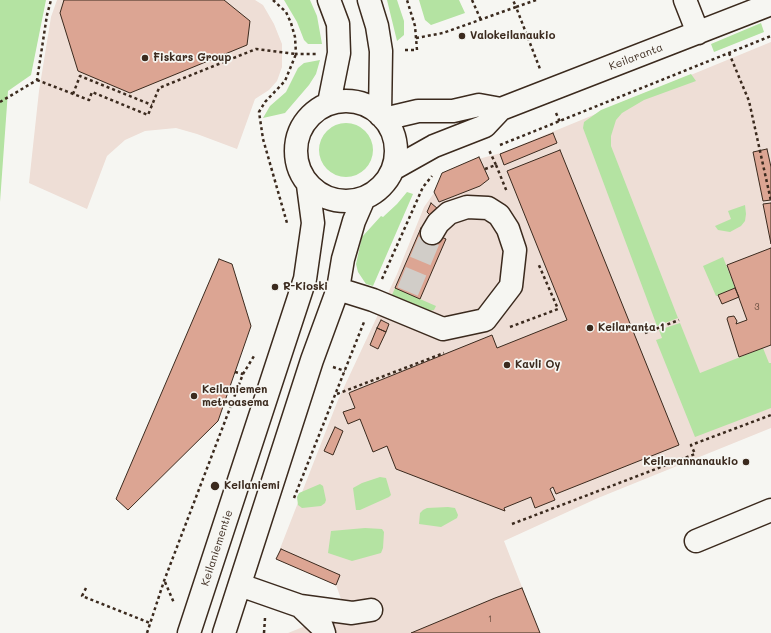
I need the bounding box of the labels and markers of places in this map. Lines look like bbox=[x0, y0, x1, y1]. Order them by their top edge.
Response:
place label: Valokeilanaukio bbox=[470, 29, 555, 43]
marker: Valokeilanaukio bbox=[457, 31, 467, 41]
place label: Fiskars Group bbox=[153, 51, 231, 65]
marker: Fiskars Group bbox=[140, 53, 150, 63]
place label: R-Kioski bbox=[283, 280, 328, 294]
marker: R-Kioski bbox=[270, 282, 280, 292]
place label: Keilaranta 1 bbox=[598, 321, 665, 335]
marker: Keilaranta 1 bbox=[585, 323, 595, 333]
place label: Kavli Oy bbox=[515, 358, 560, 372]
marker: Kavli Oy bbox=[502, 360, 512, 370]
place label: Keilaniemen metroasema bbox=[202, 383, 269, 409]
marker: Keilaniemen metroasema bbox=[189, 391, 199, 401]
place label: Keilarannanaukio bbox=[643, 455, 738, 469]
marker: Keilarannanaukio bbox=[741, 457, 751, 467]
place label: Keilaniemi bbox=[224, 479, 280, 493]
marker: Keilaniemi bbox=[209, 480, 221, 492]

